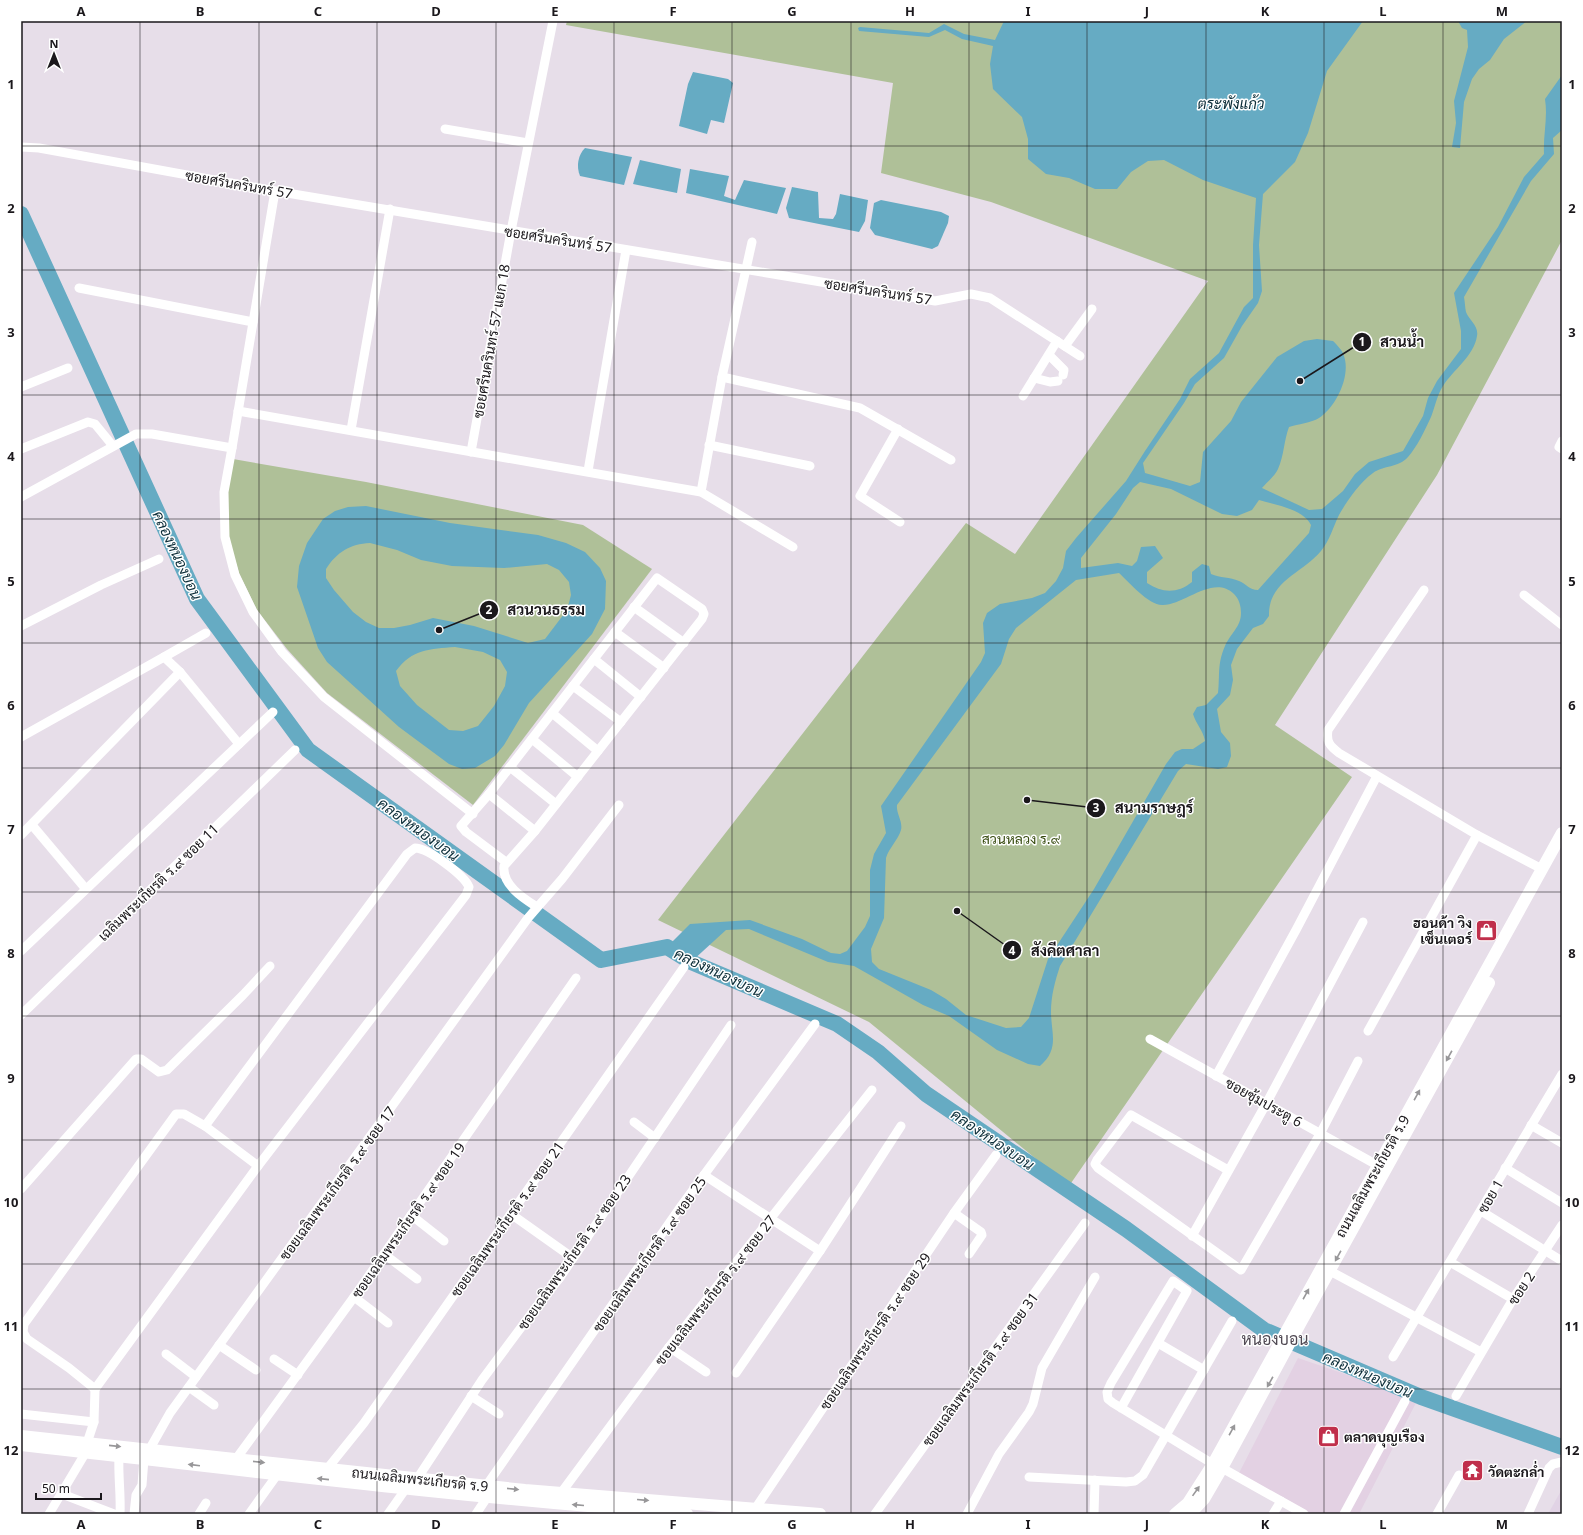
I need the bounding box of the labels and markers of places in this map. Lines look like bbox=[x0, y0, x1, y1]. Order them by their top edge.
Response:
callout: สวนน้ำ bbox=[1352, 328, 1432, 355]
callout: สวนวนธรรม bbox=[479, 596, 593, 623]
callout: สนามราษฎร์ bbox=[1086, 795, 1201, 822]
place label: ฮอนด้า วิง เซ็นเตอร์ bbox=[1413, 913, 1473, 948]
shop icon: ฮอนด้า วิง เซ็นเตอร์ bbox=[1474, 917, 1500, 943]
callout: สังคีตศาลา bbox=[1002, 937, 1107, 964]
shop icon: ตลาดบุญเรือง bbox=[1316, 1423, 1342, 1449]
place label: ตลาดบุญเรือง bbox=[1344, 1427, 1425, 1448]
temple icon: วัดตะกล่ำ bbox=[1459, 1458, 1485, 1484]
place label: วัดตะกล่ำ bbox=[1488, 1461, 1544, 1481]

